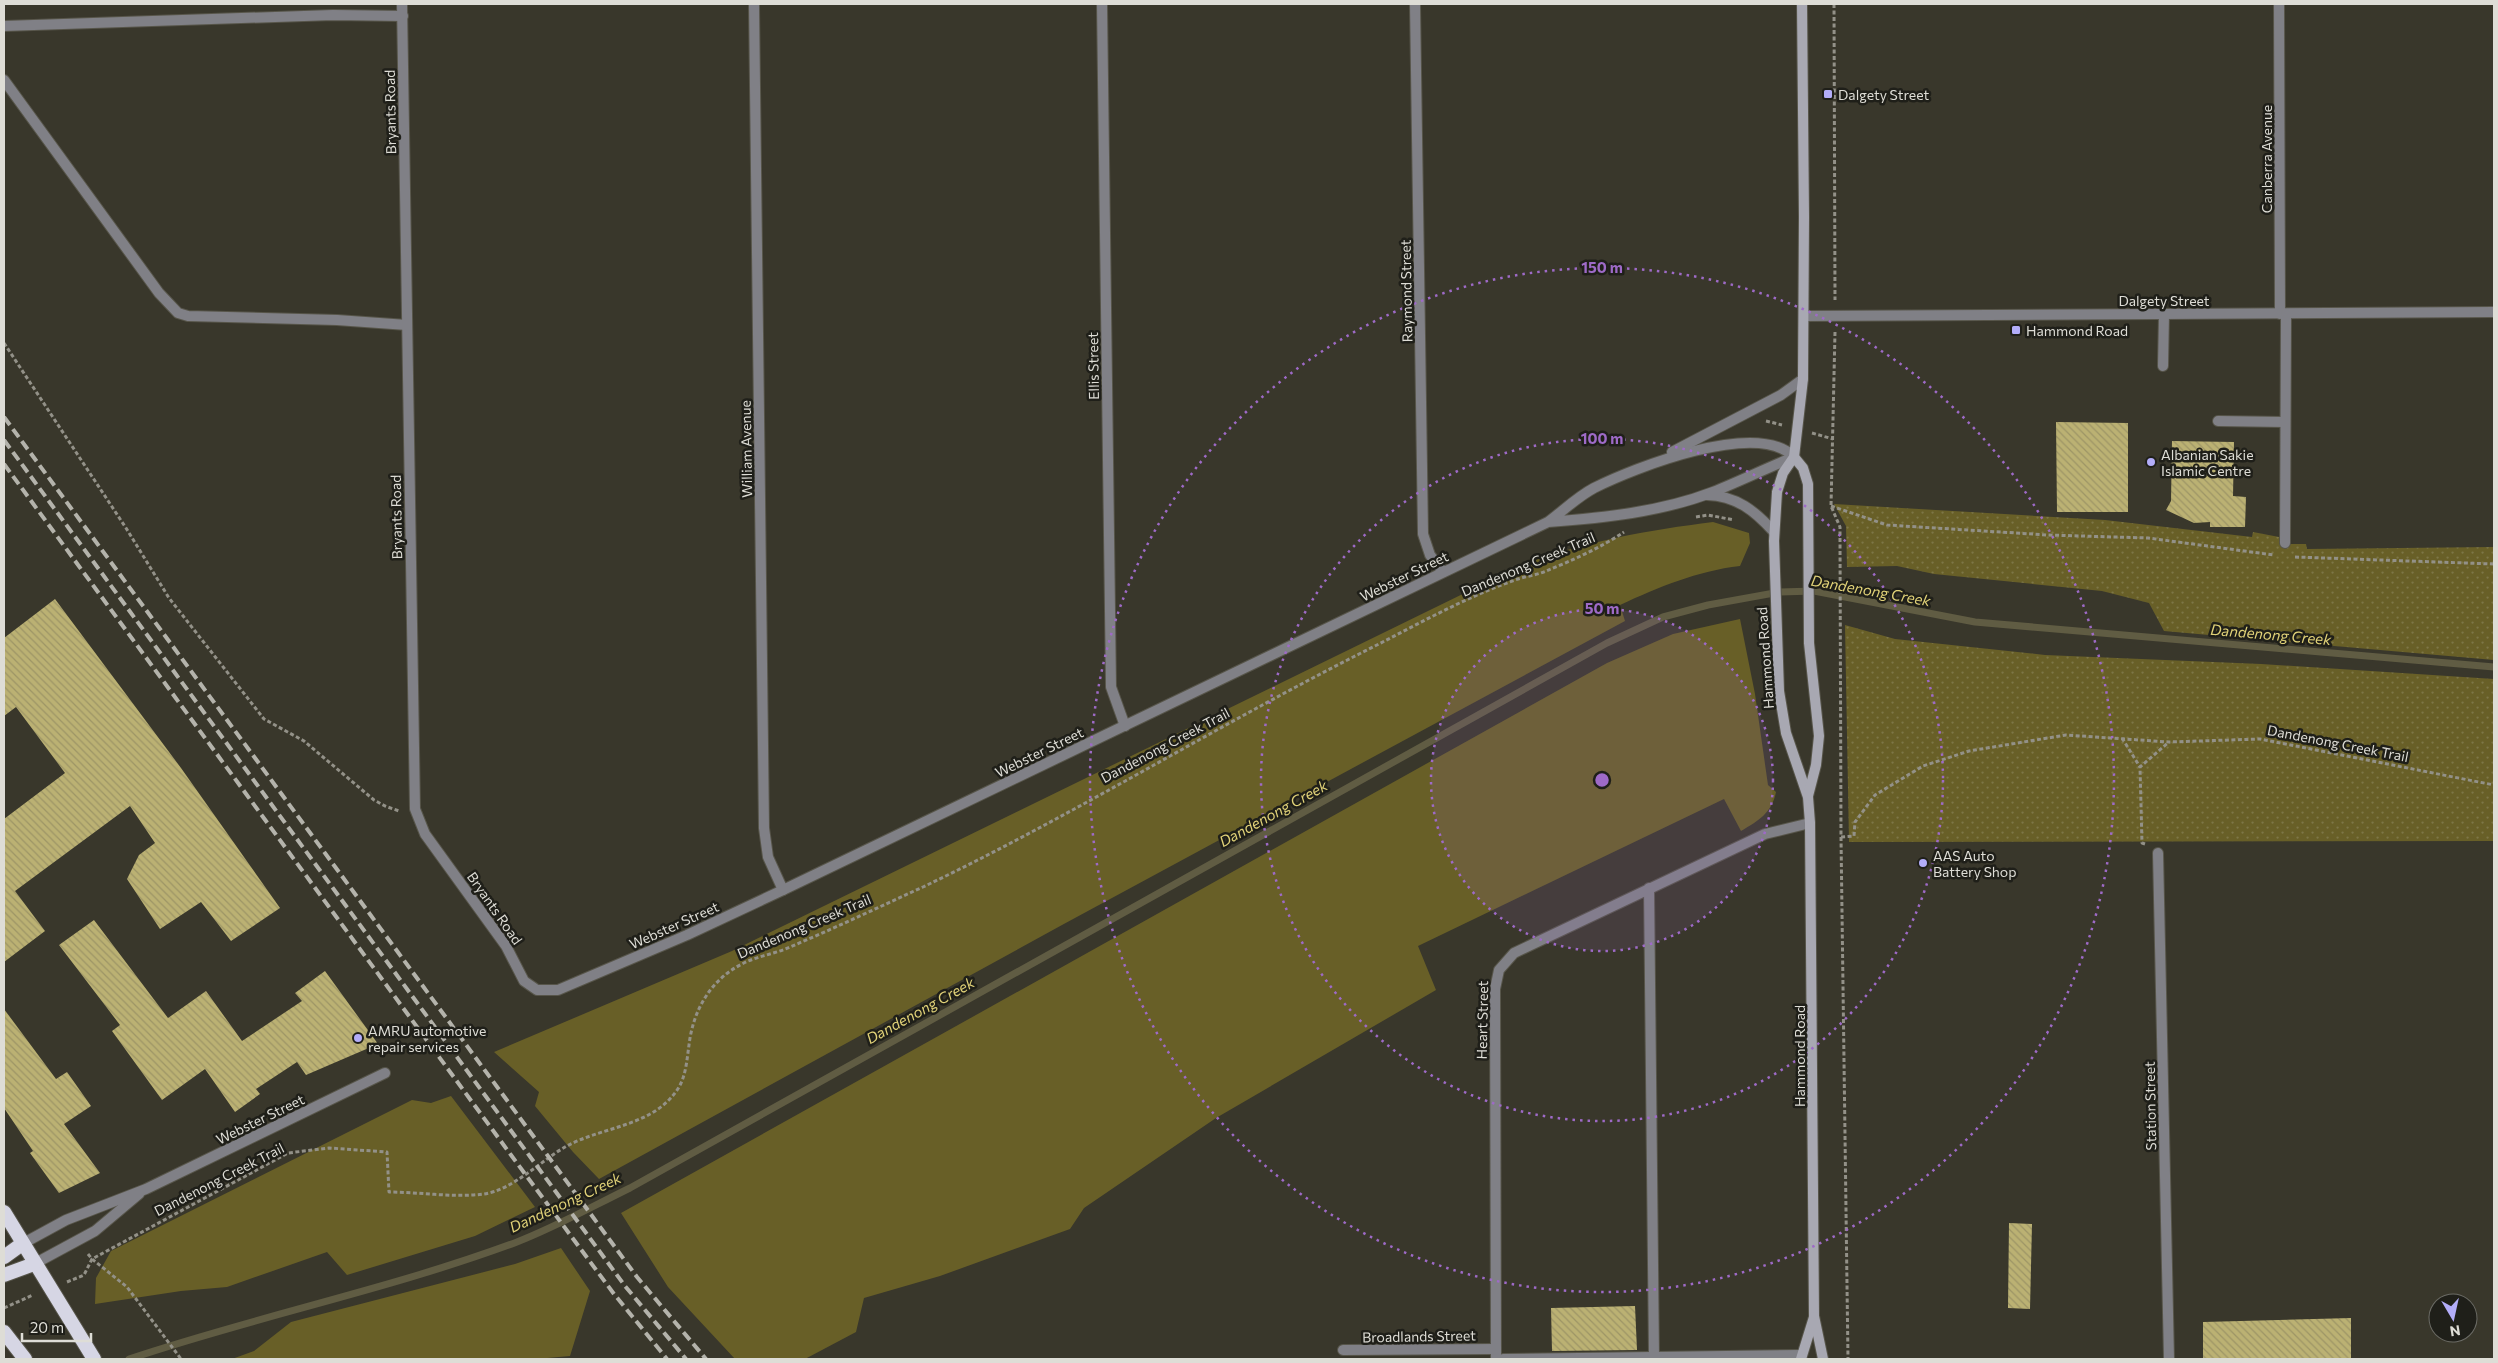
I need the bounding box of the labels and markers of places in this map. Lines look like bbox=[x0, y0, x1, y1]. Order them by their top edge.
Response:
place label: Dalgety Street bbox=[1838, 86, 1929, 103]
marker: Dalgety Street bbox=[1822, 88, 1834, 100]
place label: Hammond Road bbox=[2026, 322, 2128, 339]
marker: Hammond Road bbox=[2010, 324, 2022, 336]
place label: Albanian Sakie Islamic Centre bbox=[2161, 446, 2254, 479]
marker: Albanian Sakie Islamic Centre bbox=[2145, 456, 2157, 468]
centre of rings bbox=[1593, 771, 1611, 789]
place label: AAS Auto Battery Shop bbox=[1933, 847, 2017, 880]
marker: AAS Auto Battery Shop bbox=[1917, 857, 1929, 869]
place label: AMRU automotive repair services bbox=[368, 1022, 486, 1055]
marker: AMRU automotive repair services bbox=[352, 1032, 364, 1044]

